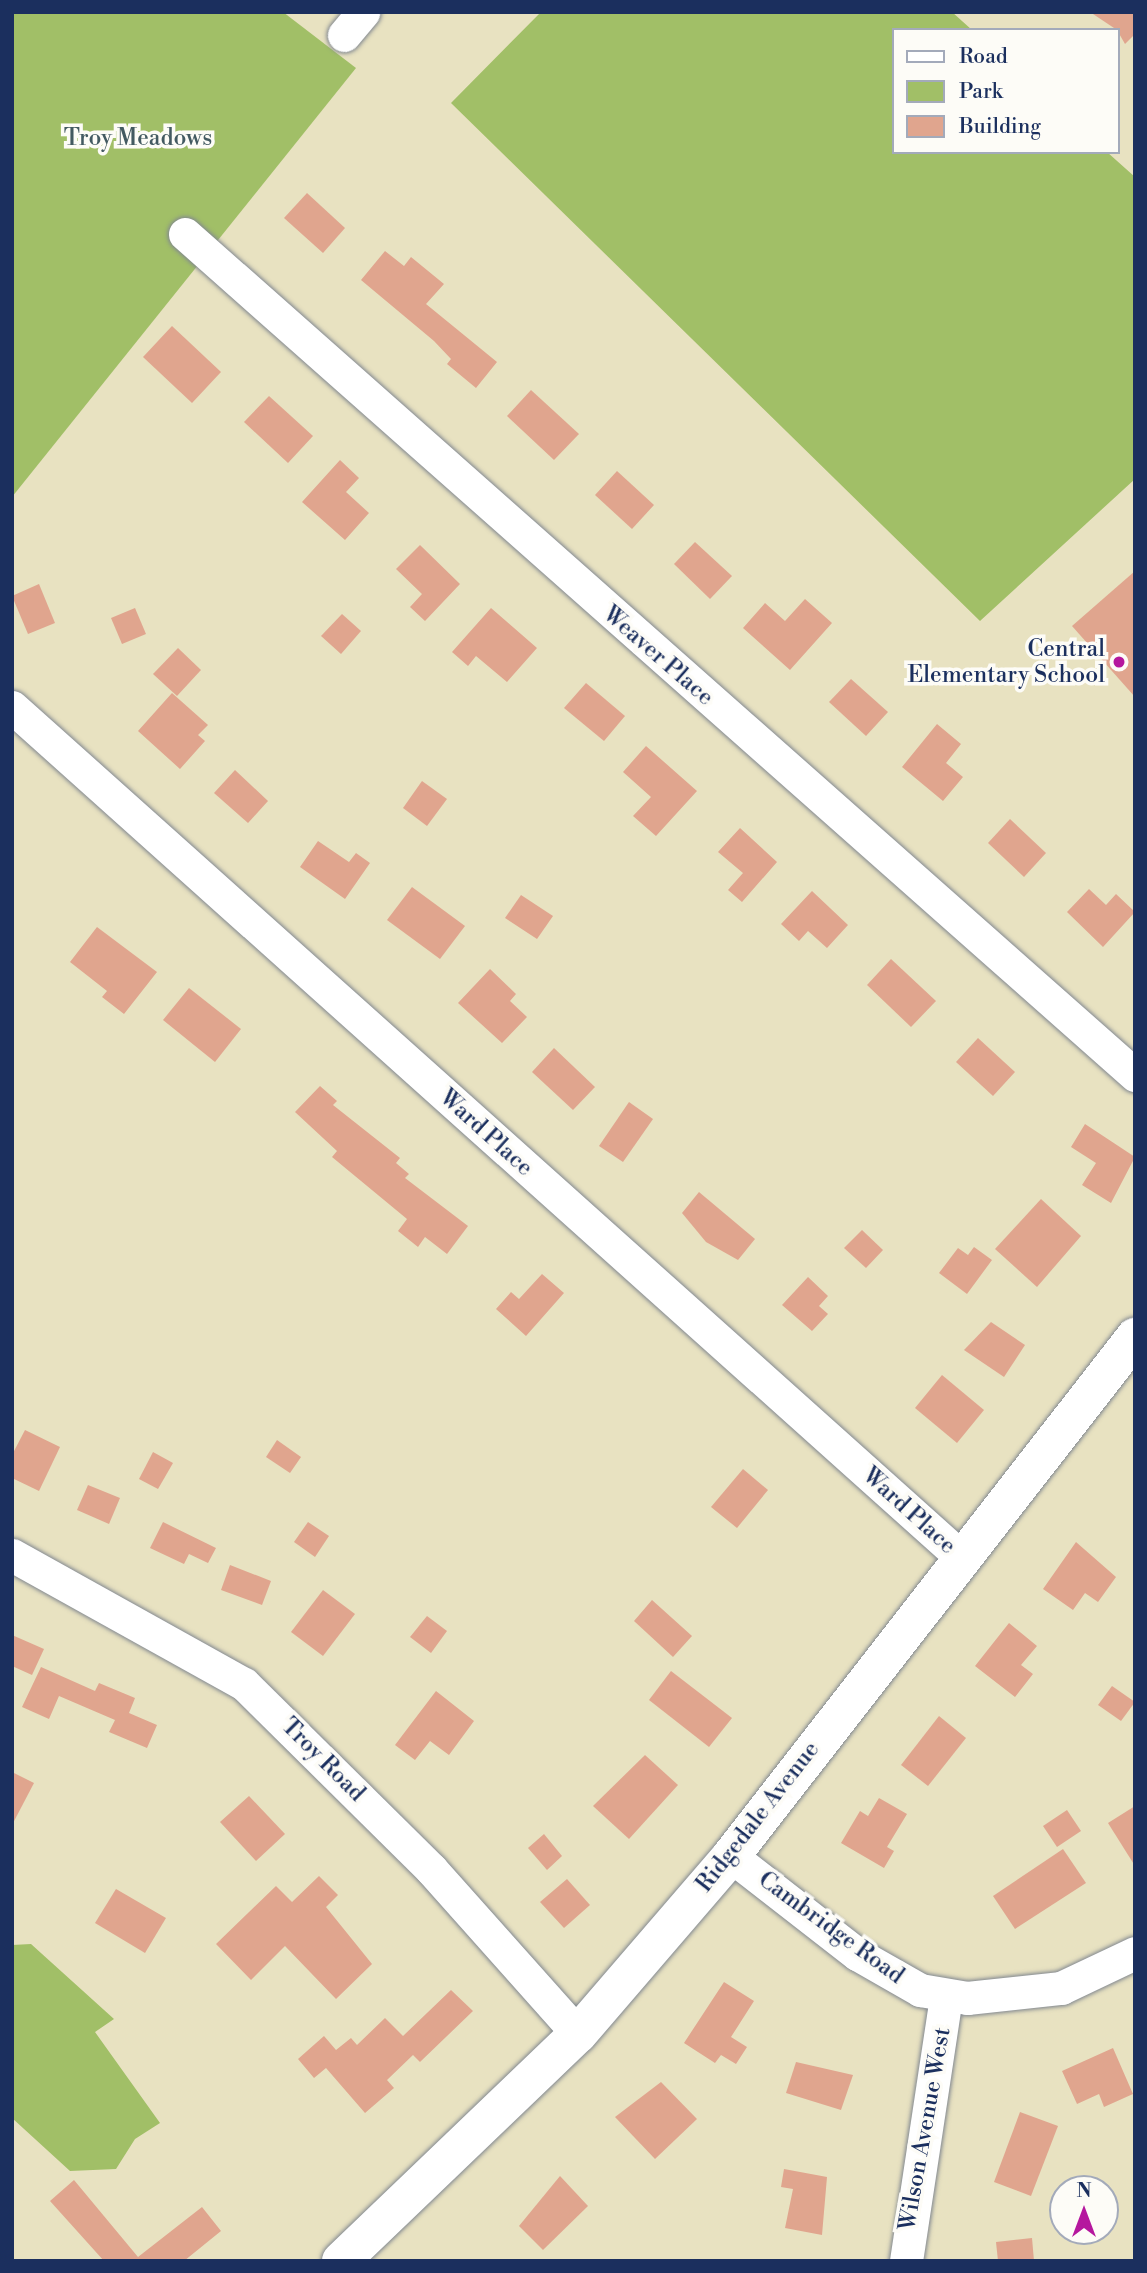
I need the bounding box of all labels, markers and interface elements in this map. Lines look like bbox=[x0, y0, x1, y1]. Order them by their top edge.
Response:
legend bbox=[892, 28, 1119, 154]
text: Road bbox=[959, 44, 1008, 70]
text: Park bbox=[959, 79, 1003, 105]
text: Building bbox=[959, 114, 1041, 140]
park label: Troy Meadows bbox=[64, 124, 212, 152]
street label: Weaver Place bbox=[597, 601, 719, 711]
place label: Central Elementary School bbox=[907, 635, 1105, 689]
marker: Central Elementary School bbox=[1111, 654, 1127, 670]
street label: Ward Place bbox=[434, 1084, 538, 1182]
street label: Ward Place bbox=[857, 1462, 961, 1560]
street label: Troy Road bbox=[276, 1713, 370, 1807]
street label: Ridgedale Avenue bbox=[691, 1736, 825, 1898]
street label: Cambridge Road bbox=[753, 1866, 909, 1990]
street label: Wilson Avenue West bbox=[894, 2025, 956, 2233]
north arrow bbox=[1049, 2175, 1119, 2245]
text: N bbox=[1076, 2179, 1092, 2203]

